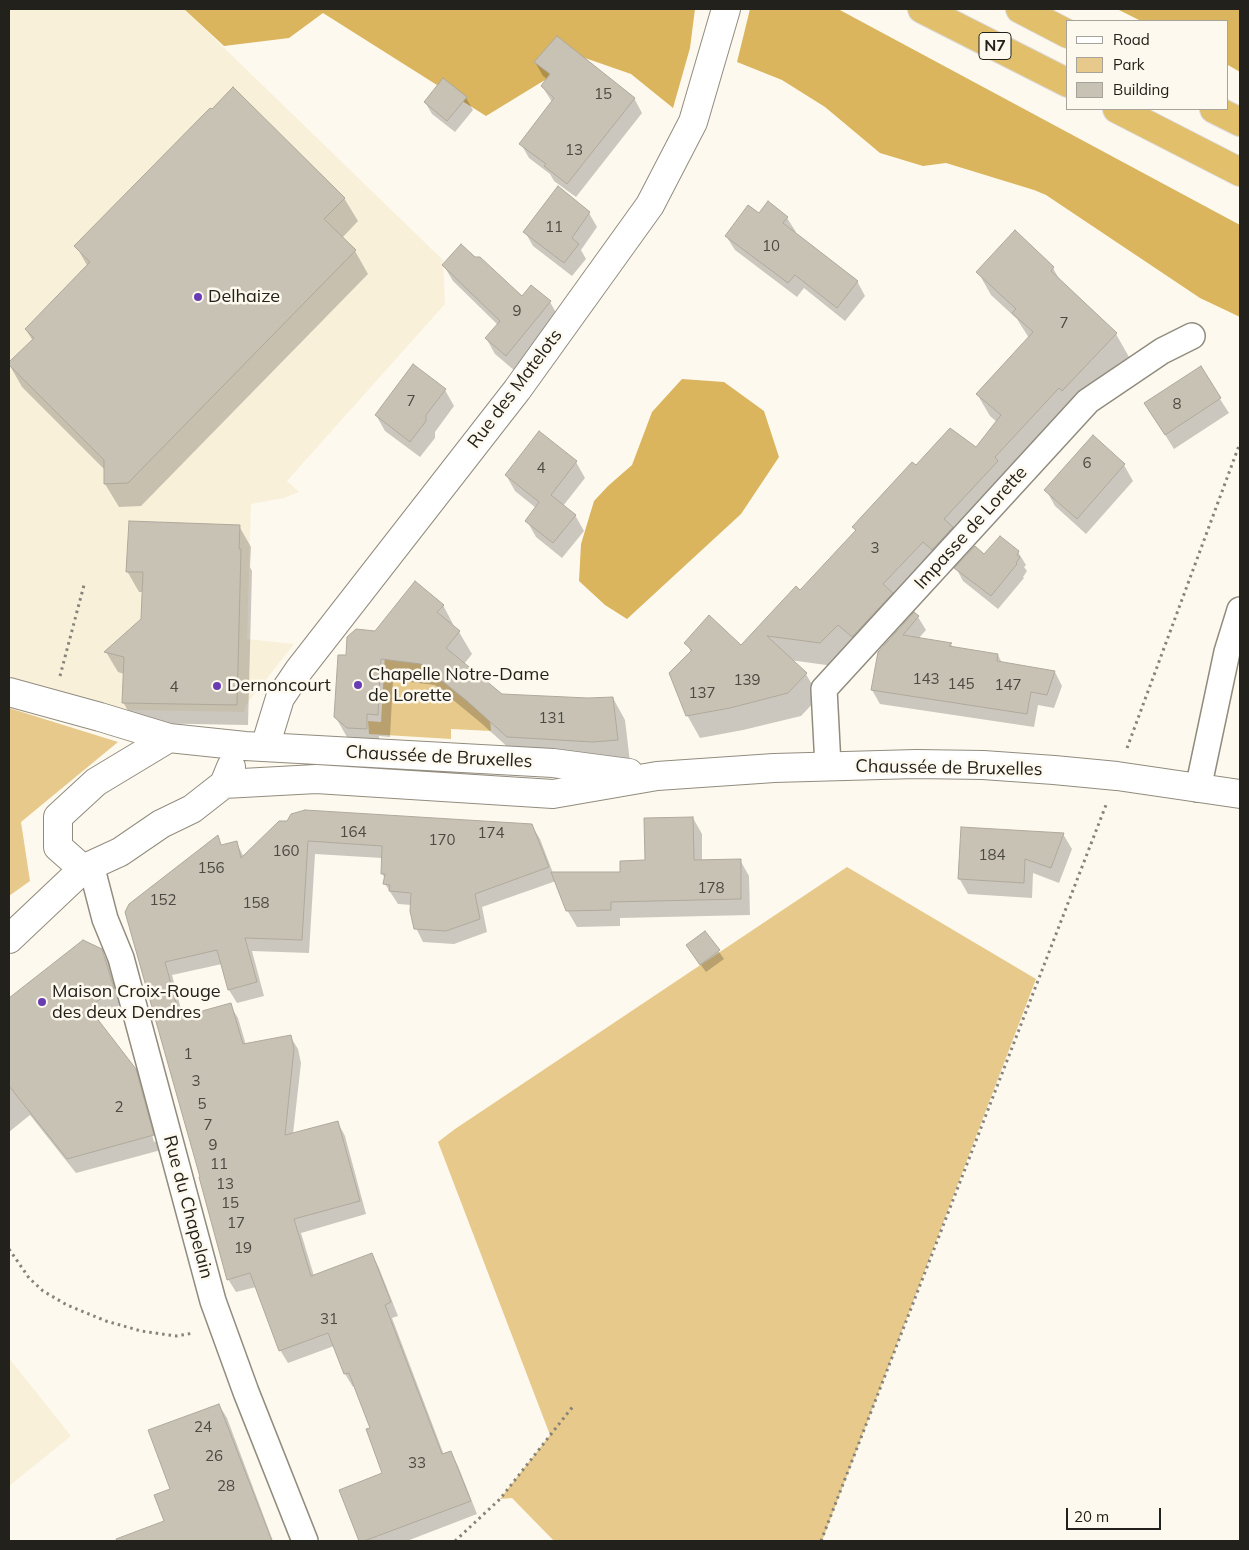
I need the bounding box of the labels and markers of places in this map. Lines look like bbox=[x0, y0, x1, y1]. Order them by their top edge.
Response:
place label: Delhaize bbox=[208, 286, 280, 308]
marker: Delhaize bbox=[192, 291, 204, 303]
place label: Chapelle Notre-Dame de Lorette bbox=[368, 664, 549, 706]
place label: Dernoncourt bbox=[227, 675, 331, 697]
marker: Chapelle Notre-Dame de Lorette bbox=[352, 679, 364, 691]
marker: Dernoncourt bbox=[211, 680, 223, 692]
place label: Maison Croix-Rouge des deux Dendres bbox=[52, 981, 221, 1024]
marker: Maison Croix-Rouge des deux Dendres bbox=[36, 996, 48, 1008]

